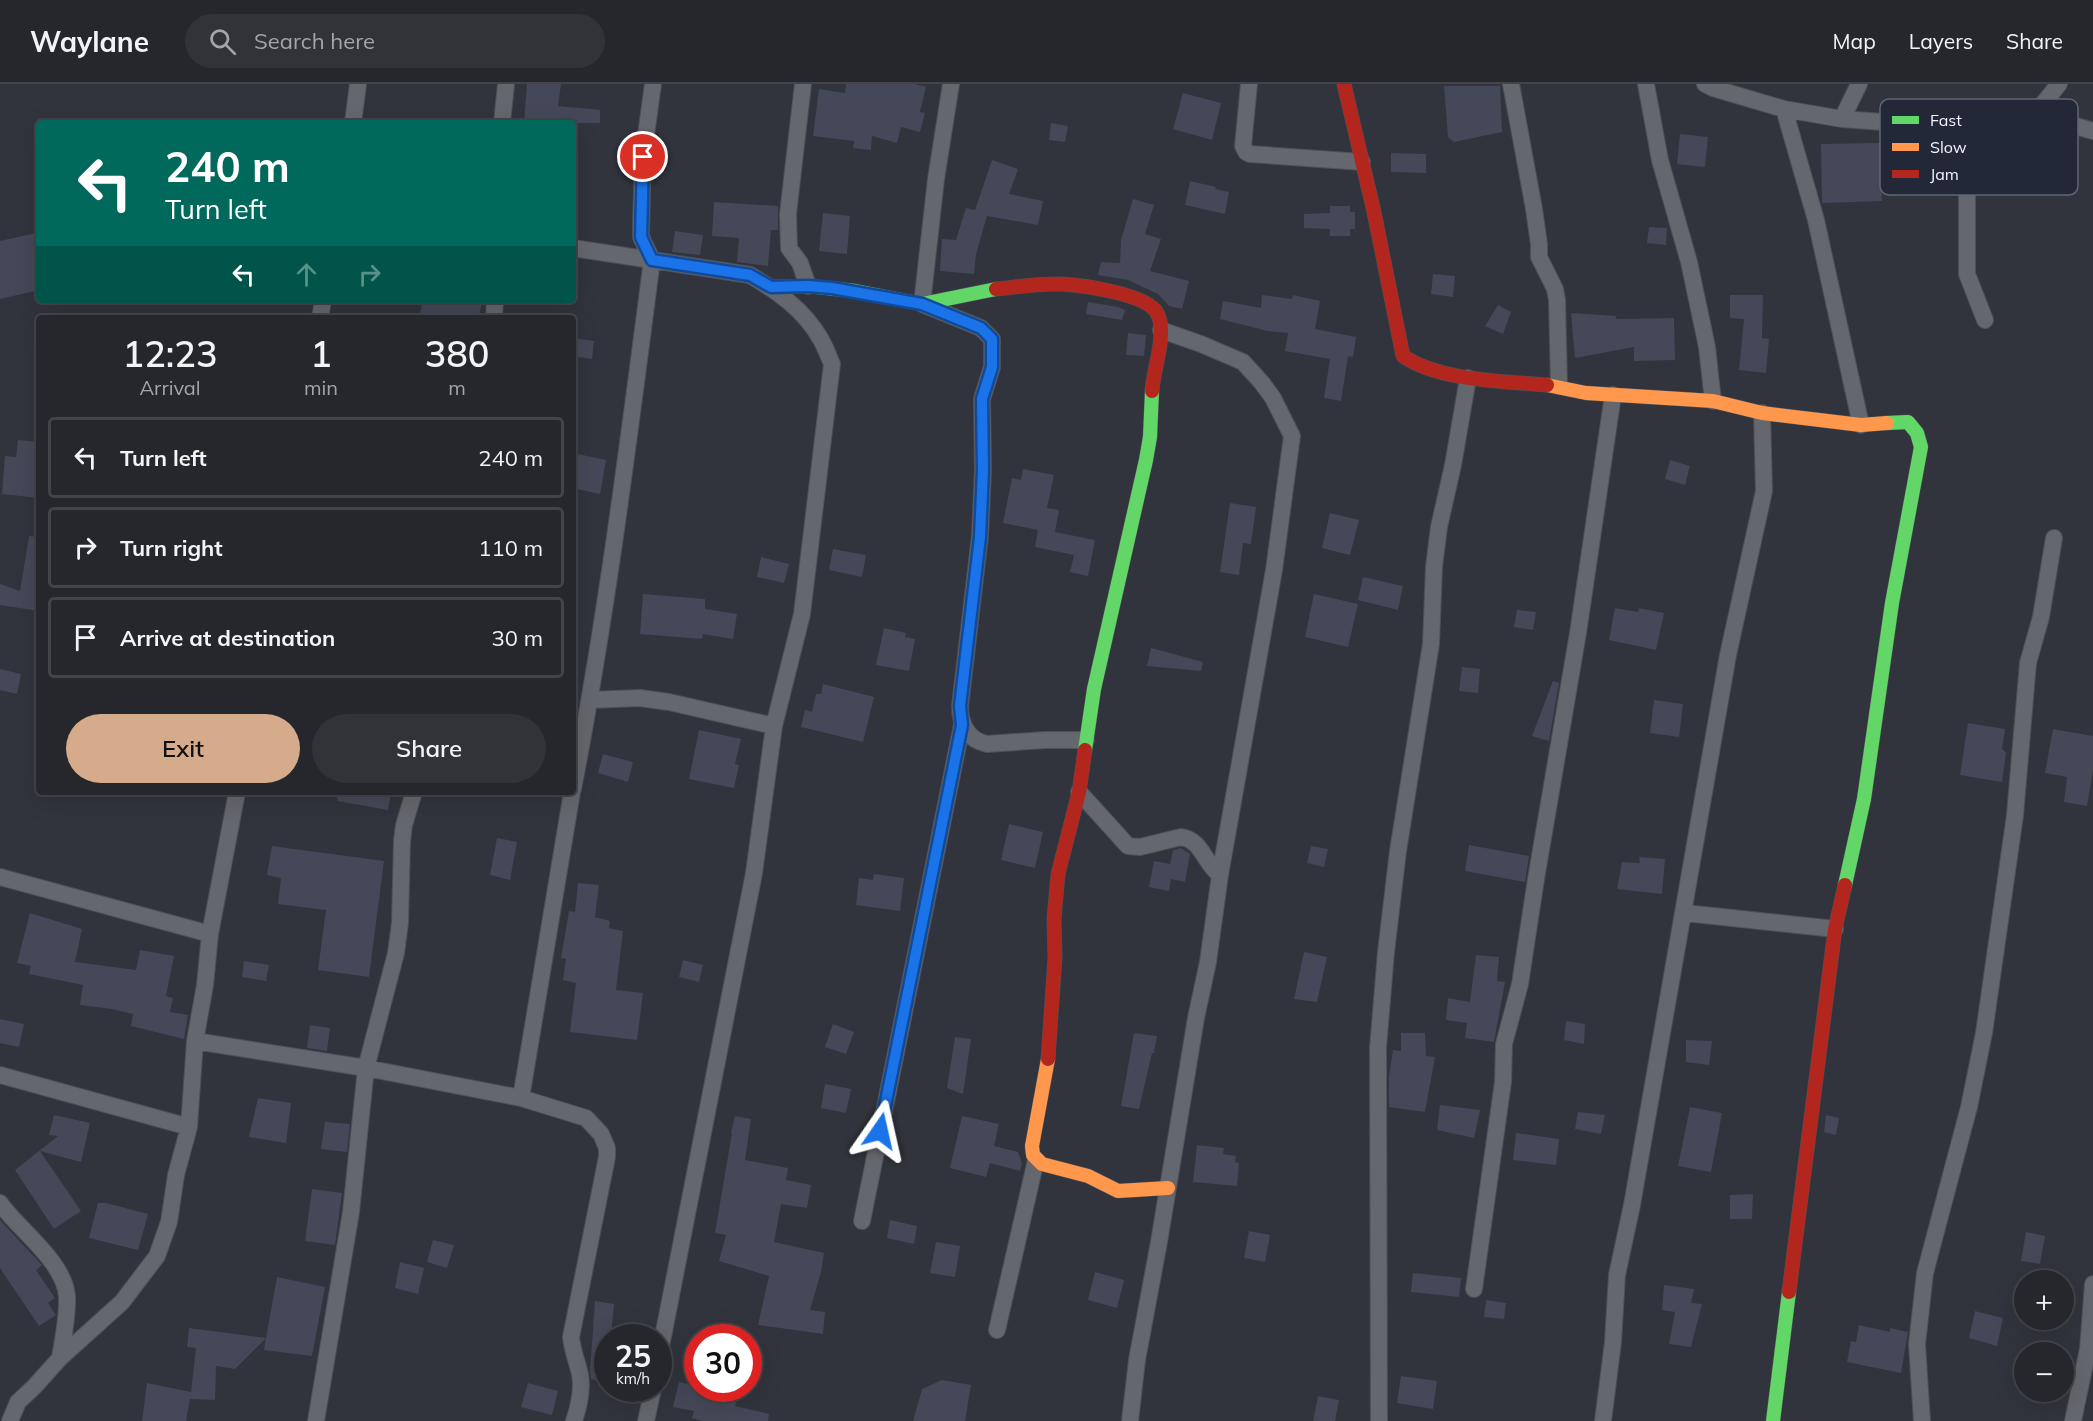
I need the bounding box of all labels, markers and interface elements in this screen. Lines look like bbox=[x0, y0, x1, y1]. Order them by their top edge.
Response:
search box bbox=[185, 14, 605, 68]
text: Waylane bbox=[30, 24, 149, 59]
icon: search bbox=[206, 25, 239, 58]
text: Search here bbox=[254, 27, 375, 55]
text: Map bbox=[1833, 28, 1876, 54]
text: Layers bbox=[1909, 28, 1973, 54]
text: Share bbox=[2006, 28, 2063, 54]
legend bbox=[1880, 99, 2078, 195]
text: Fast bbox=[1930, 110, 1962, 130]
pin bbox=[617, 131, 668, 182]
text: Slow bbox=[1930, 137, 1967, 157]
text: 240 m bbox=[165, 140, 290, 193]
icon: arrive bbox=[626, 140, 659, 173]
icon: left bbox=[66, 144, 144, 222]
text: Jam bbox=[1930, 164, 1959, 184]
text: Turn left bbox=[165, 192, 267, 226]
icon: left bbox=[227, 258, 260, 291]
icon: ahead bbox=[290, 258, 323, 291]
icon: right bbox=[353, 258, 386, 291]
text: 12:23 bbox=[123, 331, 217, 376]
text: 1 bbox=[310, 331, 332, 376]
text: 380 bbox=[425, 331, 489, 376]
text: Arrival bbox=[139, 375, 201, 400]
text: min bbox=[304, 375, 338, 400]
text: m bbox=[448, 375, 466, 400]
icon: left bbox=[69, 441, 102, 474]
text: Turn left bbox=[120, 444, 207, 472]
text: 240 m bbox=[478, 444, 543, 472]
icon: right bbox=[69, 531, 102, 564]
text: Turn right bbox=[120, 534, 223, 562]
text: 110 m bbox=[478, 534, 543, 562]
icon: arrive bbox=[69, 621, 102, 654]
text: Arrive at destination bbox=[120, 624, 335, 652]
text: 30 m bbox=[492, 624, 543, 652]
button: Exit bbox=[66, 714, 300, 783]
button: Share bbox=[312, 714, 546, 783]
position arrow bbox=[848, 1099, 912, 1163]
map controls bbox=[2014, 1270, 2074, 1402]
button: + bbox=[2014, 1270, 2074, 1330]
speed limit sign: 30 bbox=[684, 1324, 762, 1402]
text: 25 bbox=[615, 1337, 651, 1375]
button: − bbox=[2014, 1342, 2074, 1402]
text: km/h bbox=[616, 1369, 650, 1388]

